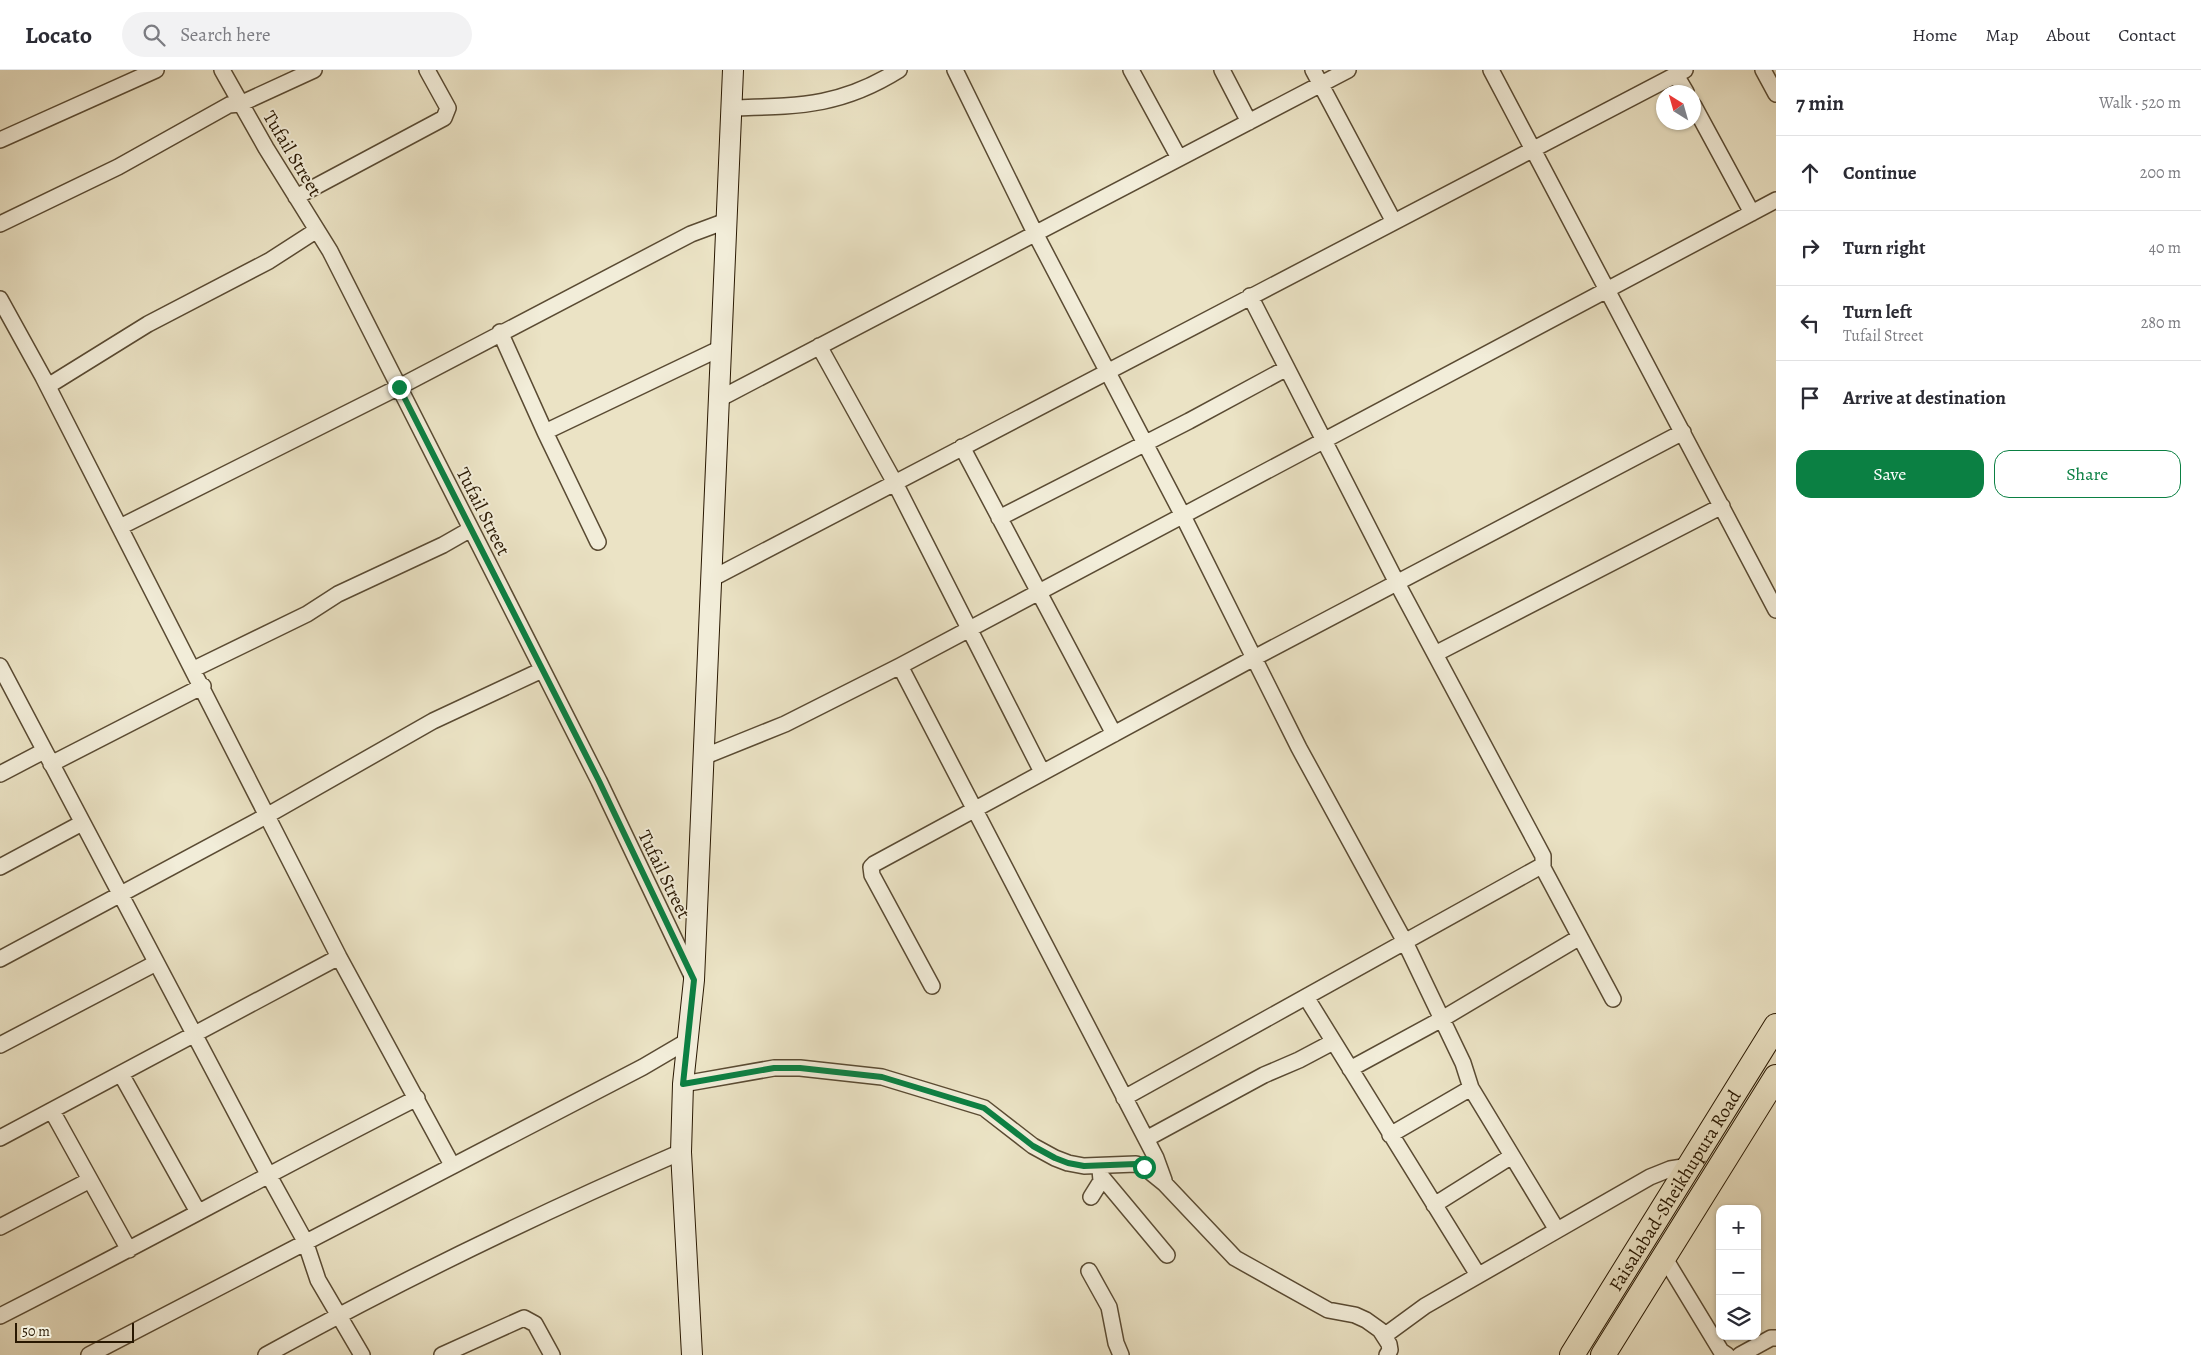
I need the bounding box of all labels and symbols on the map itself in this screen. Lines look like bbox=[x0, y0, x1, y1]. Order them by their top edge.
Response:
north arrow bbox=[1656, 85, 1701, 130]
street label: Tufail Street bbox=[256, 106, 328, 201]
route end bbox=[388, 376, 411, 399]
street label: Tufail Street bbox=[450, 463, 516, 560]
street label: Tufail Street bbox=[631, 826, 697, 923]
street label: Faisalabad-Sheikhupura Road bbox=[1603, 1084, 1748, 1296]
route start bbox=[1133, 1156, 1156, 1179]
scale bar bbox=[15, 1320, 134, 1343]

